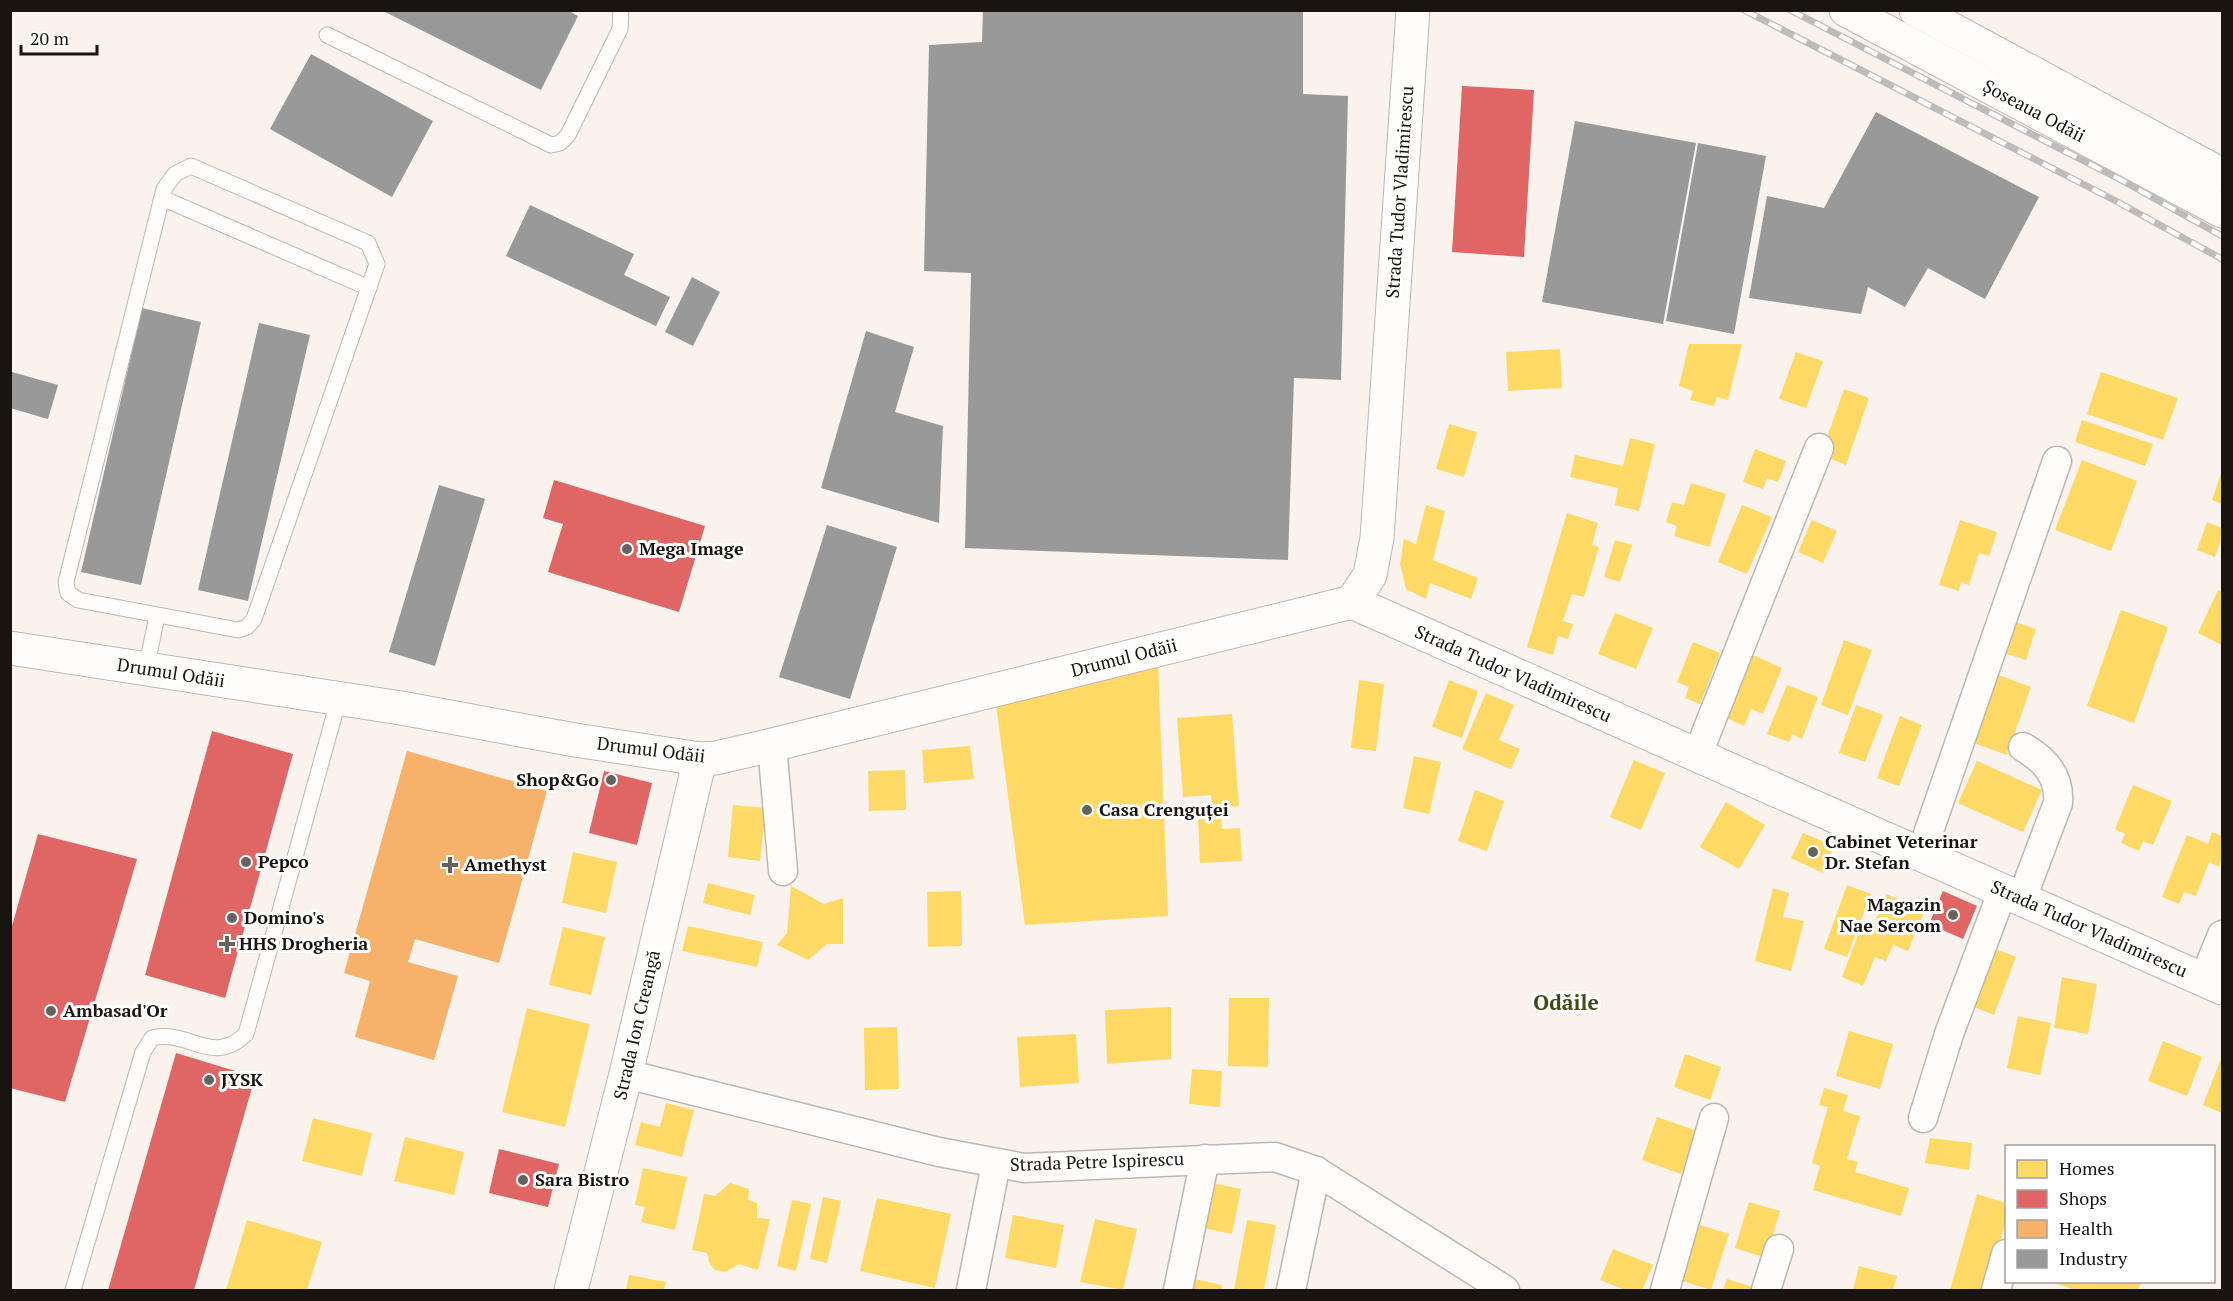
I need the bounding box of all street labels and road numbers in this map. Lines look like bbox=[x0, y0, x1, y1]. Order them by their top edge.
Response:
street label: Șoseaua Odăii bbox=[1979, 73, 2090, 147]
street label: Strada Tudor Vladimirescu bbox=[1380, 85, 1418, 299]
street label: Strada Tudor Vladimirescu bbox=[1411, 619, 1616, 727]
street label: Drumul Odăii bbox=[1068, 632, 1179, 682]
street label: Drumul Odăii bbox=[116, 652, 227, 692]
street label: Drumul Odăii bbox=[596, 730, 707, 768]
street label: Strada Tudor Vladimirescu bbox=[1987, 874, 2192, 982]
street label: Strada Ion Creangă bbox=[607, 948, 665, 1102]
street label: Strada Petre Ispirescu bbox=[1009, 1146, 1184, 1176]

